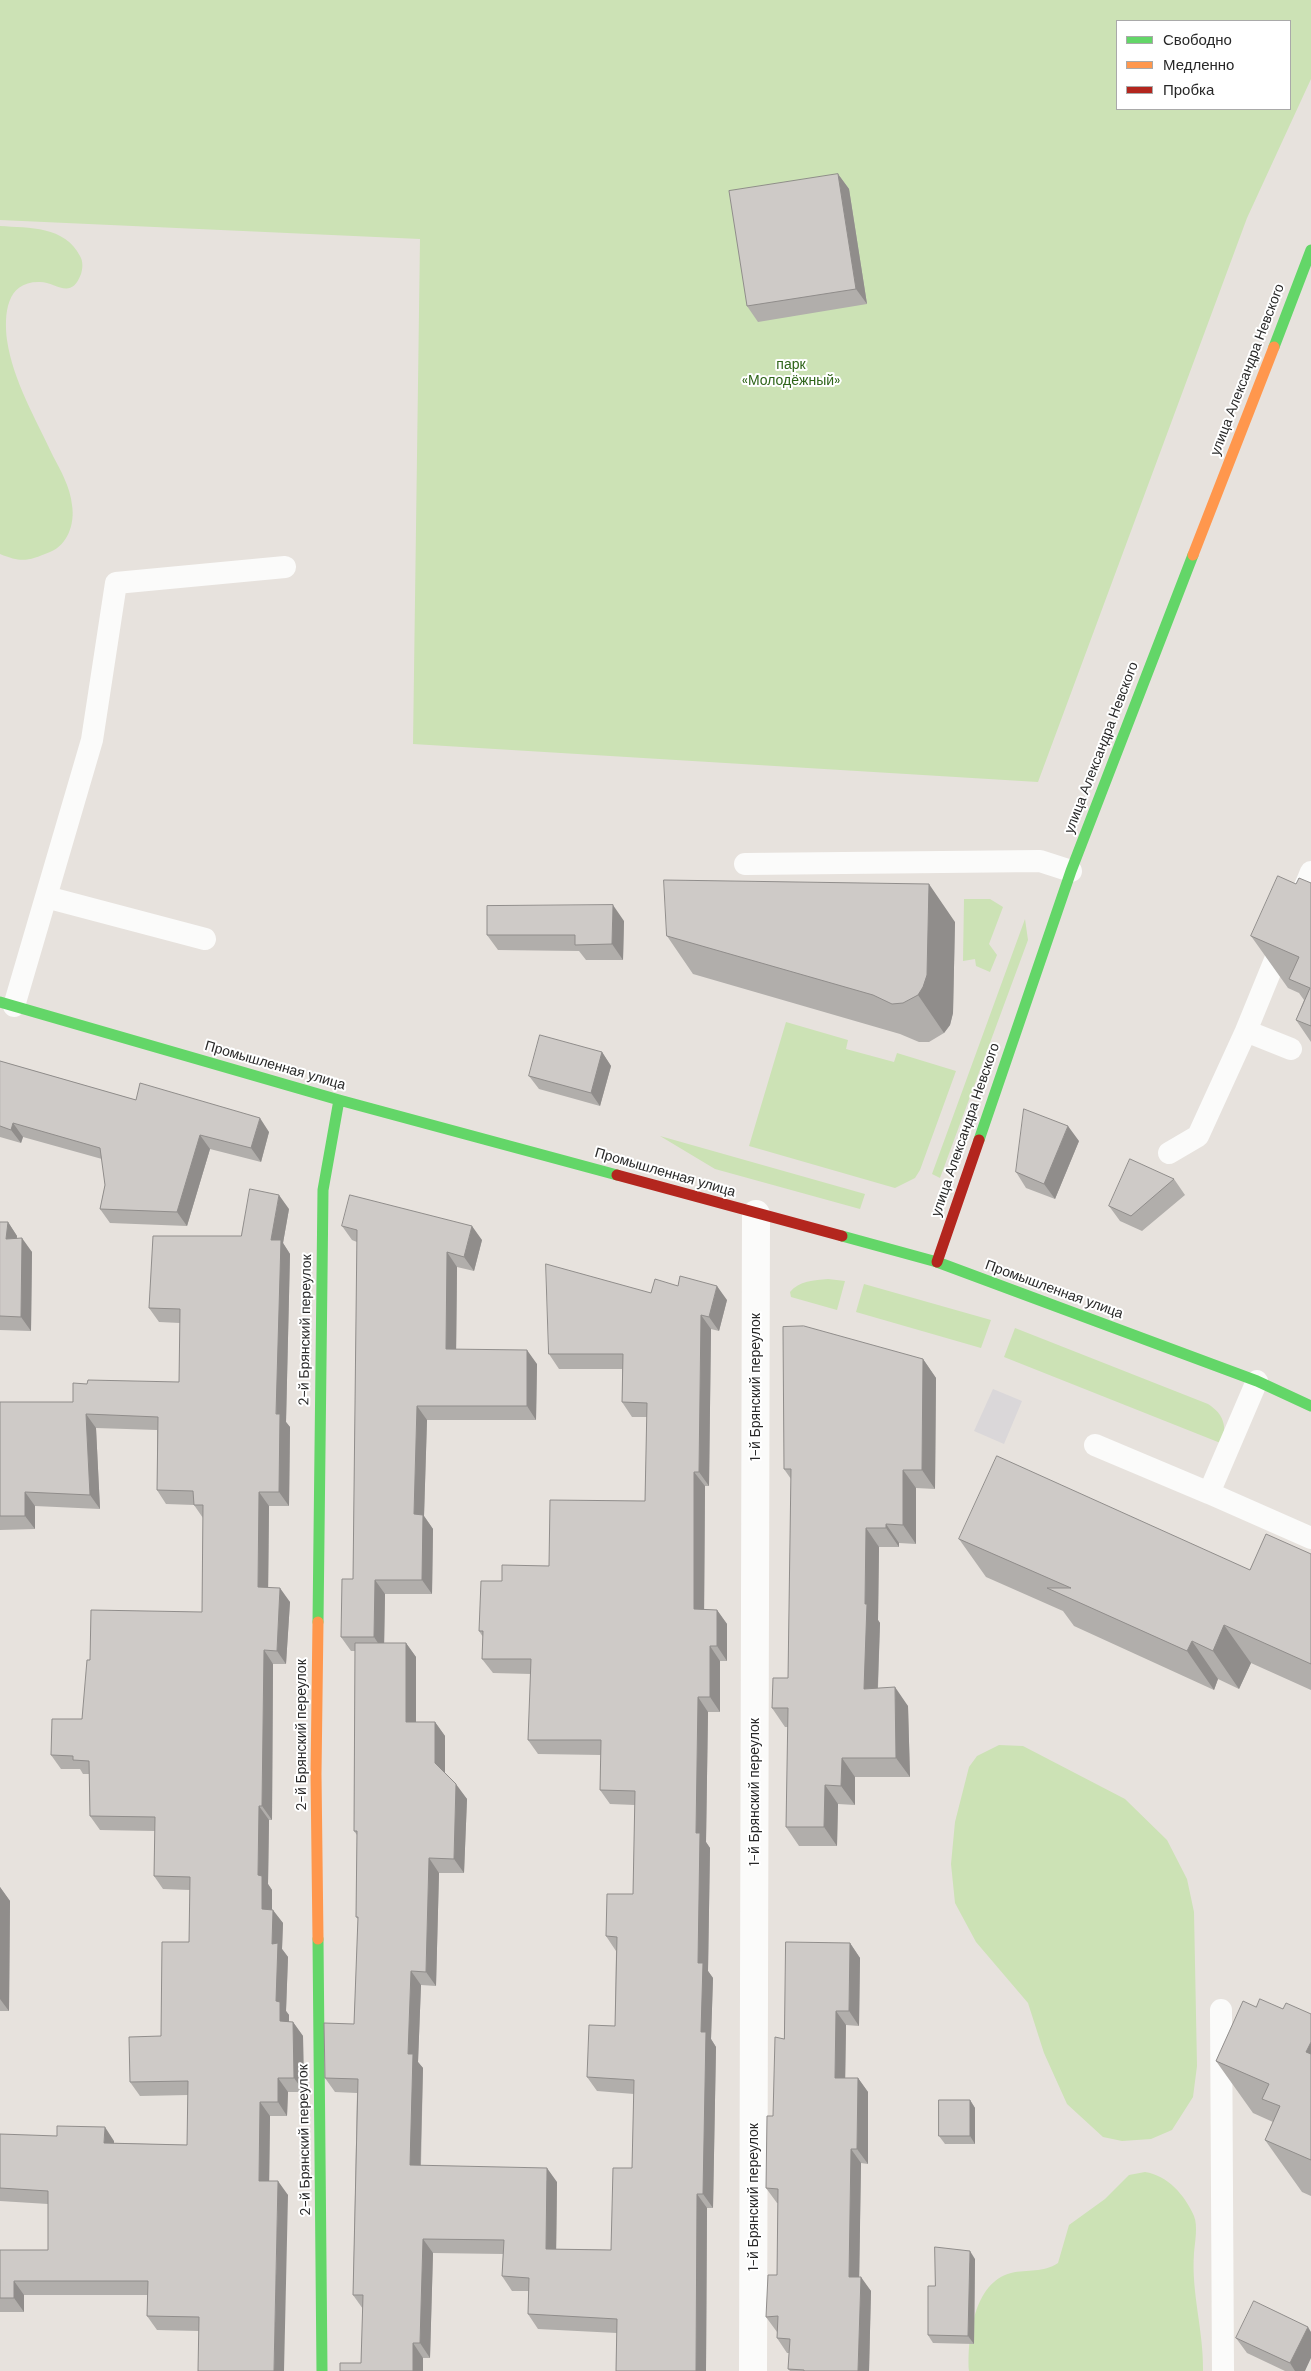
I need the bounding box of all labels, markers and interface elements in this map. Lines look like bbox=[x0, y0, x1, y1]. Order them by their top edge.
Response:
legend bbox=[1116, 20, 1291, 110]
text: Свободно bbox=[1163, 30, 1232, 50]
text: Медленно bbox=[1163, 55, 1234, 75]
text: Пробка bbox=[1163, 80, 1214, 100]
street label: улица Александра Невского bbox=[1207, 282, 1289, 458]
park label: парк «Молодёжный» bbox=[742, 357, 840, 390]
street label: улица Александра Невского bbox=[1061, 660, 1143, 836]
street label: Промышленная улица bbox=[203, 1038, 347, 1094]
street label: улица Александра Невского bbox=[928, 1041, 1004, 1219]
street label: Промышленная улица bbox=[593, 1145, 737, 1201]
street label: 2-й Брянский переулок bbox=[296, 1254, 316, 1406]
street label: Промышленная улица bbox=[983, 1257, 1125, 1323]
street label: 1-й Брянский переулок bbox=[748, 1313, 764, 1461]
street label: 2-й Брянский переулок bbox=[294, 1659, 310, 1811]
street label: 1-й Брянский переулок bbox=[747, 1718, 763, 1866]
street label: 2-й Брянский переулок bbox=[295, 2064, 315, 2216]
street label: 1-й Брянский переулок bbox=[746, 2123, 762, 2271]

